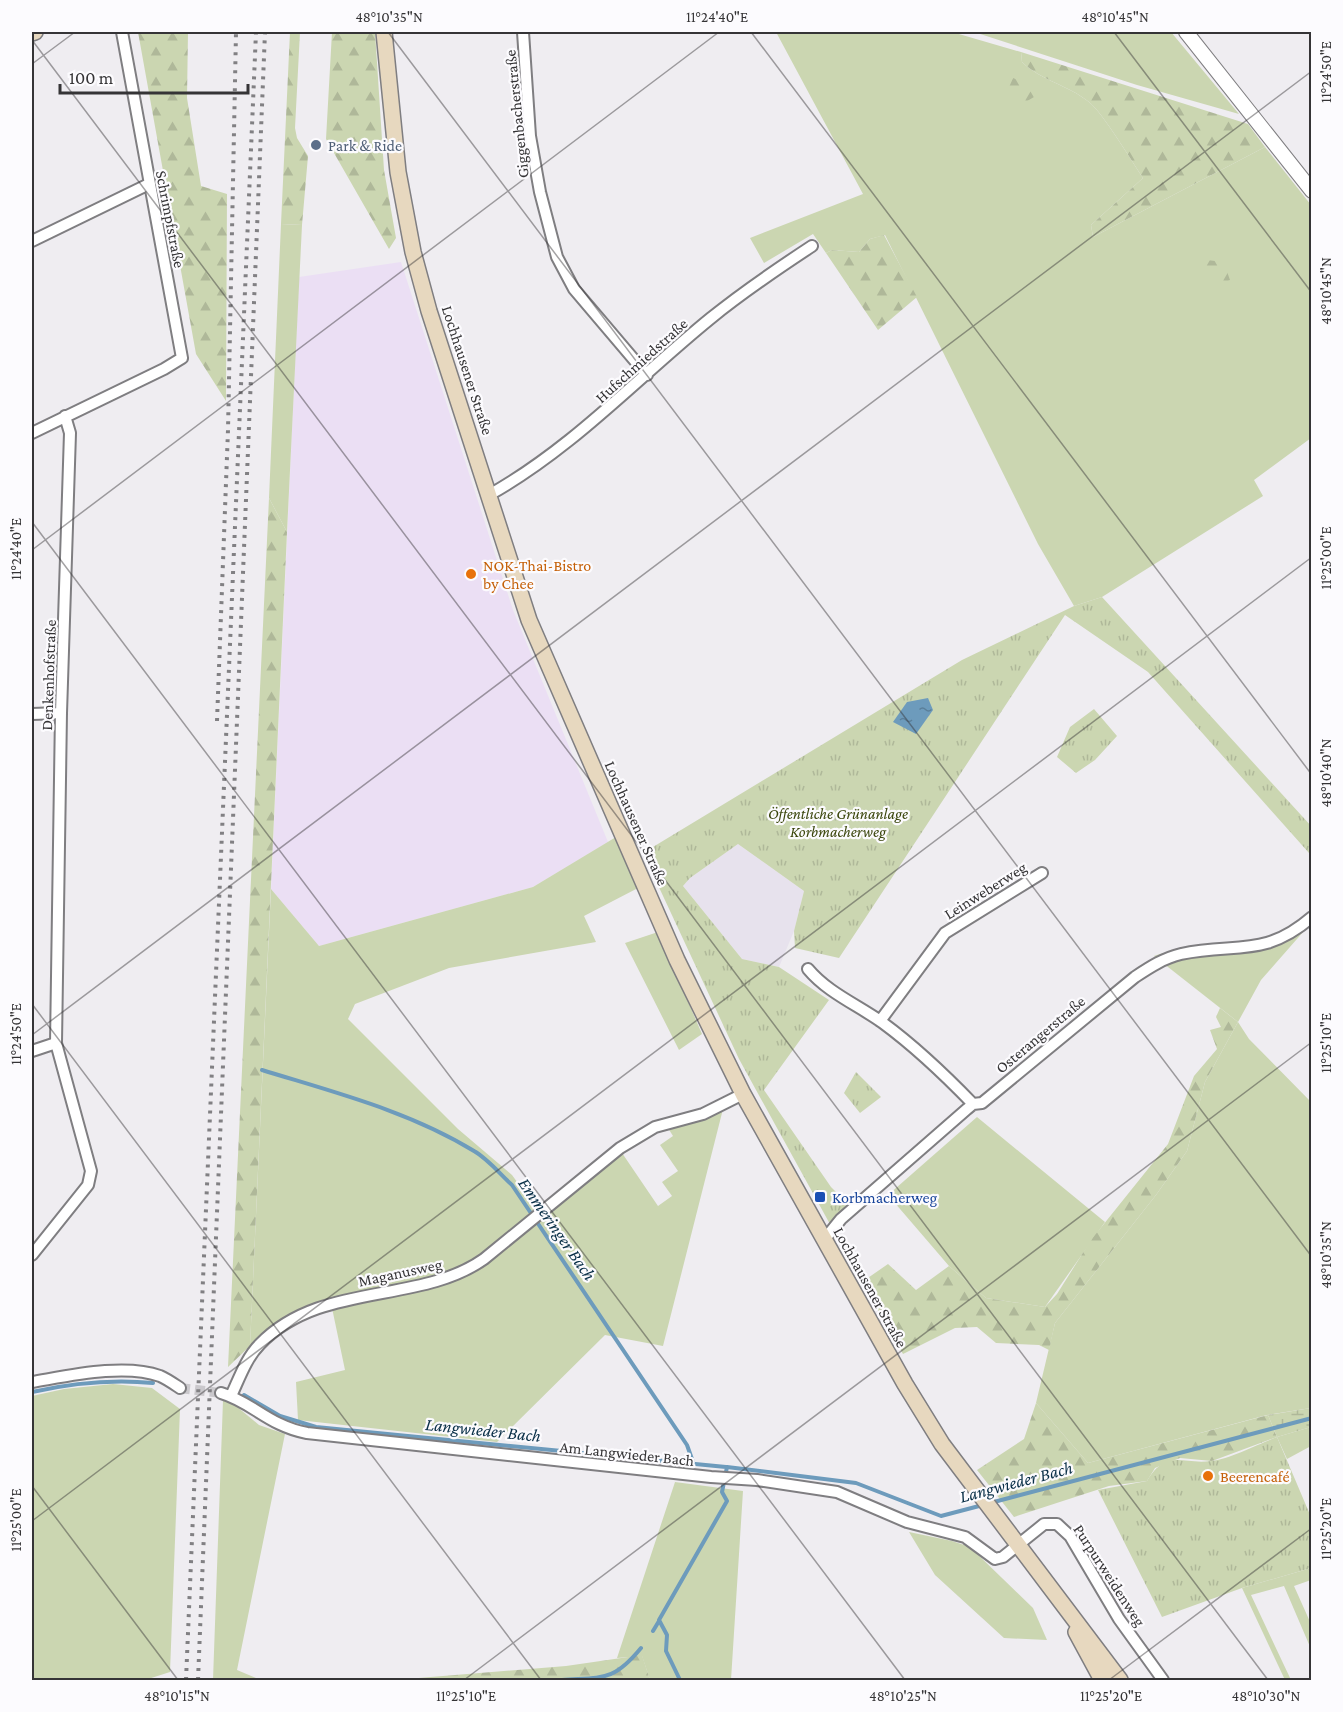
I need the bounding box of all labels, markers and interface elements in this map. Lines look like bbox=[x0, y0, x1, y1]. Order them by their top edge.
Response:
text: 48°10'35"N bbox=[355, 9, 423, 25]
text: 11°24'40"E bbox=[686, 9, 748, 25]
text: 48°10'45"N bbox=[1081, 9, 1149, 25]
text: 11°24'50"E bbox=[1318, 41, 1334, 103]
street label: Giggenbacherstraße bbox=[501, 49, 533, 179]
scale bar bbox=[60, 57, 248, 95]
text: 100 m bbox=[69, 68, 114, 88]
place label: Park & Ride bbox=[328, 137, 402, 154]
marker: Park & Ride bbox=[309, 138, 323, 152]
street label: Schrimpfstraße bbox=[152, 169, 188, 269]
text: 48°10'45"N bbox=[1318, 257, 1334, 325]
street label: Lochhausener Straße bbox=[439, 303, 496, 437]
street label: Hufschmiedstraße bbox=[592, 315, 691, 406]
text: 11°24'40"E bbox=[8, 518, 24, 580]
text: 11°25'00"E bbox=[1318, 526, 1334, 590]
place label: NOK-Thai-Bistro by Chee bbox=[483, 557, 591, 593]
marker: NOK-Thai-Bistro by Chee bbox=[464, 567, 478, 581]
street label: Denkenhofstraße bbox=[38, 619, 59, 731]
text: 48°10'40"N bbox=[1318, 738, 1334, 807]
street label: Lochhausener Straße bbox=[601, 758, 672, 888]
park label: Öffentliche Grünanlage Korbmacherweg bbox=[768, 805, 908, 841]
street label: Leinweberweg bbox=[941, 858, 1030, 923]
street label: Osterangerstraße bbox=[992, 992, 1089, 1077]
text: 11°24'50"E bbox=[8, 1003, 24, 1065]
text: 11°25'10"E bbox=[1318, 1013, 1334, 1073]
water label: Emmeringer Bach bbox=[514, 1174, 600, 1284]
place label: Korbmacherweg bbox=[832, 1189, 938, 1207]
marker: Korbmacherweg bbox=[813, 1190, 827, 1204]
text: 48°10'35"N bbox=[1318, 1221, 1334, 1289]
street label: Lochhausener Straße bbox=[830, 1224, 911, 1350]
street label: Maganusweg bbox=[357, 1255, 444, 1291]
water label: Langwieder Bach bbox=[424, 1414, 542, 1446]
street label: Am Langwieder Bach bbox=[559, 1438, 695, 1470]
water label: Langwieder Bach bbox=[957, 1457, 1075, 1507]
place label: Beerencafé bbox=[1220, 1468, 1290, 1485]
marker: Beerencafé bbox=[1201, 1469, 1215, 1483]
text: 11°25'00"E bbox=[8, 1488, 24, 1552]
text: 11°25'20"E bbox=[1318, 1498, 1334, 1560]
street label: Purpurweidenweg bbox=[1069, 1521, 1149, 1630]
text: 48°10'15"N bbox=[144, 1688, 210, 1704]
text: 11°25'10"E bbox=[436, 1688, 496, 1704]
text: 48°10'25"N bbox=[869, 1688, 937, 1704]
text: 11°25'20"E bbox=[1080, 1688, 1142, 1704]
text: 48°10'30"N bbox=[1232, 1688, 1301, 1704]

